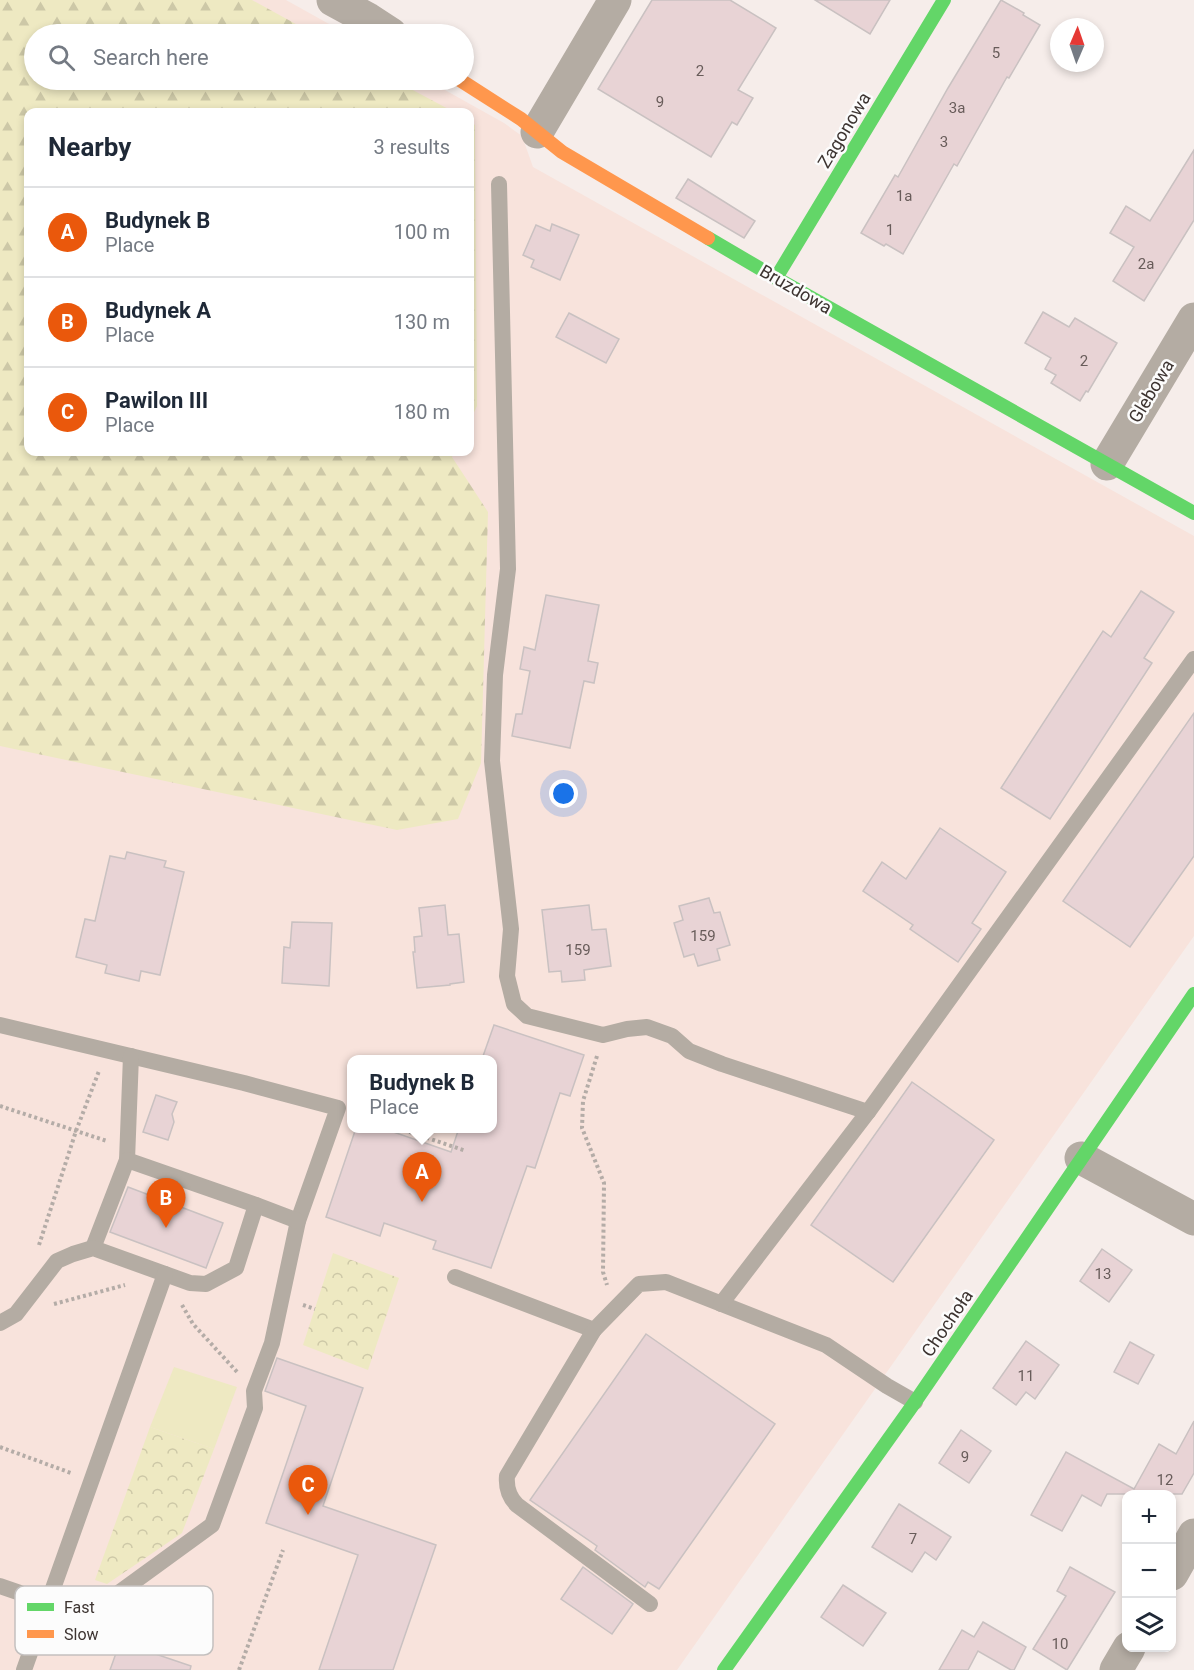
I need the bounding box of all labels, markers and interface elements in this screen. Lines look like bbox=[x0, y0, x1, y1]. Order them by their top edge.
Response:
north arrow bbox=[1050, 18, 1104, 72]
search box bbox=[24, 24, 474, 90]
icon: search bbox=[45, 41, 78, 74]
house number: 5 bbox=[992, 44, 1000, 62]
text: Search here bbox=[93, 45, 209, 70]
house number: 2 bbox=[696, 62, 704, 80]
street label: Zagonowa bbox=[813, 88, 875, 172]
house number: 9 bbox=[656, 93, 664, 111]
house number: 3a bbox=[949, 99, 965, 117]
text: Nearby bbox=[48, 132, 131, 162]
house number: 3 bbox=[940, 133, 948, 151]
text: 3 results bbox=[374, 135, 450, 159]
house number: 1a bbox=[896, 187, 912, 205]
text: Budynek B bbox=[105, 208, 210, 233]
text: A bbox=[61, 220, 74, 244]
text: 100 m bbox=[394, 220, 450, 244]
house number: 1 bbox=[886, 221, 894, 239]
text: Place bbox=[105, 233, 154, 257]
house number: 2a bbox=[1138, 255, 1154, 273]
street label: Bruzdowa bbox=[756, 260, 836, 318]
text: Budynek A bbox=[105, 298, 211, 323]
text: B bbox=[61, 310, 74, 334]
text: 130 m bbox=[394, 310, 450, 334]
text: Place bbox=[105, 323, 154, 347]
house number: 2 bbox=[1080, 352, 1088, 370]
street label: Glebowa bbox=[1124, 356, 1178, 426]
text: Pawilon III bbox=[105, 388, 208, 413]
text: C bbox=[61, 400, 74, 424]
text: 180 m bbox=[394, 400, 450, 424]
text: Place bbox=[105, 413, 154, 437]
your location bbox=[549, 779, 578, 808]
house number: 159 bbox=[690, 927, 716, 945]
house number: 159 bbox=[565, 941, 591, 959]
popup bbox=[347, 1055, 497, 1133]
text: Budynek B bbox=[369, 1070, 475, 1095]
text: Place bbox=[369, 1095, 419, 1119]
pin: A bbox=[402, 1152, 442, 1202]
pin: B bbox=[146, 1178, 186, 1228]
house number: 13 bbox=[1095, 1265, 1111, 1283]
street label: Chochoła bbox=[917, 1286, 977, 1360]
house number: 11 bbox=[1018, 1367, 1034, 1385]
house number: 9 bbox=[961, 1448, 969, 1466]
pin: C bbox=[288, 1466, 328, 1515]
house number: 12 bbox=[1157, 1471, 1173, 1489]
map controls bbox=[1122, 1490, 1176, 1652]
button: + bbox=[1122, 1490, 1176, 1544]
house number: 7 bbox=[909, 1530, 917, 1548]
button: − bbox=[1122, 1544, 1176, 1598]
legend bbox=[15, 1586, 213, 1655]
text: Fast bbox=[64, 1598, 95, 1617]
button: layers bbox=[1122, 1598, 1176, 1652]
text: Slow bbox=[64, 1625, 99, 1644]
house number: 10 bbox=[1052, 1635, 1068, 1653]

